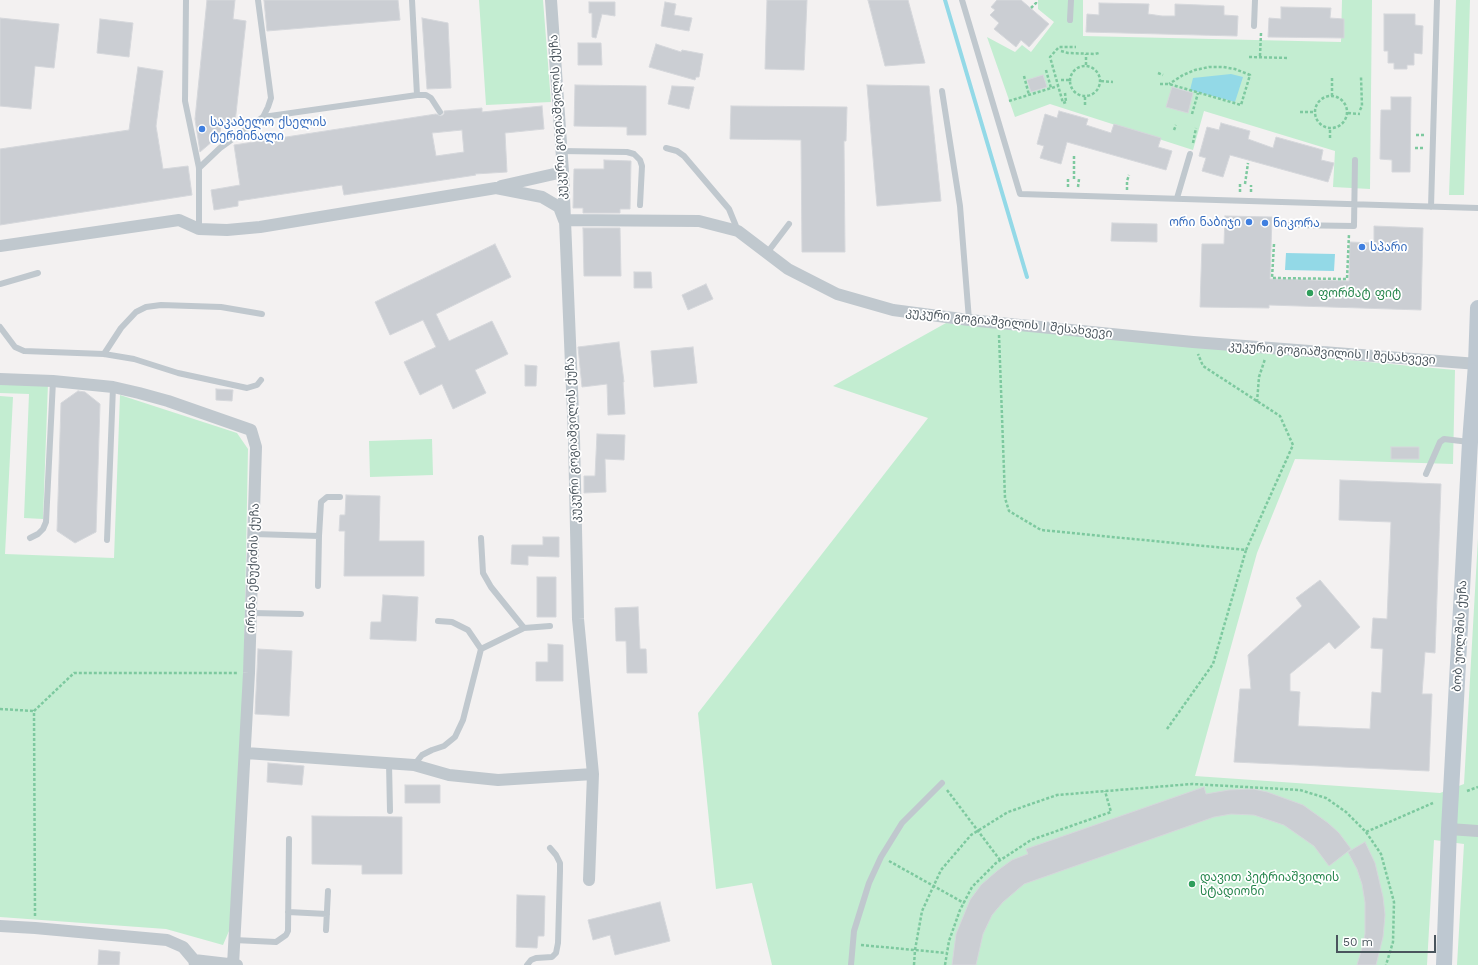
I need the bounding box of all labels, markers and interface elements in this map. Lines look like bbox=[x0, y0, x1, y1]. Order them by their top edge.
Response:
street label: კუკური გოგიაშვილის ქუჩა bbox=[546, 34, 570, 200]
place label: საკაბელო ქსელის ტერმინალი bbox=[210, 115, 327, 143]
marker: საკაბელო ქსელის ტერმინალი bbox=[197, 124, 207, 134]
place label: ორი ნაბიჯი bbox=[1169, 215, 1241, 229]
place label: ნიკორა bbox=[1273, 216, 1320, 230]
marker: ორი ნაბიჯი bbox=[1244, 217, 1254, 227]
marker: ნიკორა bbox=[1260, 218, 1270, 228]
place label: სპარი bbox=[1370, 240, 1407, 254]
marker: სპარი bbox=[1357, 242, 1367, 252]
place label: ფორმატ ფიტ bbox=[1318, 286, 1401, 300]
marker: ფორმატ ფიტ bbox=[1305, 288, 1315, 298]
street label: კუკური გოგიაშვილის I შესახვევი bbox=[905, 305, 1113, 341]
street label: კუკური გოგიაშვილის I შესახვევი bbox=[1228, 339, 1436, 367]
street label: კუკური გოგიაშვილის ქუჩა bbox=[563, 357, 583, 523]
street label: ირინა ენუქიძის ქუჩა bbox=[244, 503, 262, 633]
street label: ბობ უოლშის ქუჩა bbox=[1450, 580, 1470, 692]
place label: დავით პეტრიაშვილის სტადიონი bbox=[1200, 870, 1339, 898]
marker: დავით პეტრიაშვილის სტადიონი bbox=[1187, 879, 1197, 889]
scale bar bbox=[1338, 927, 1438, 953]
text: 50 m bbox=[1343, 935, 1373, 949]

